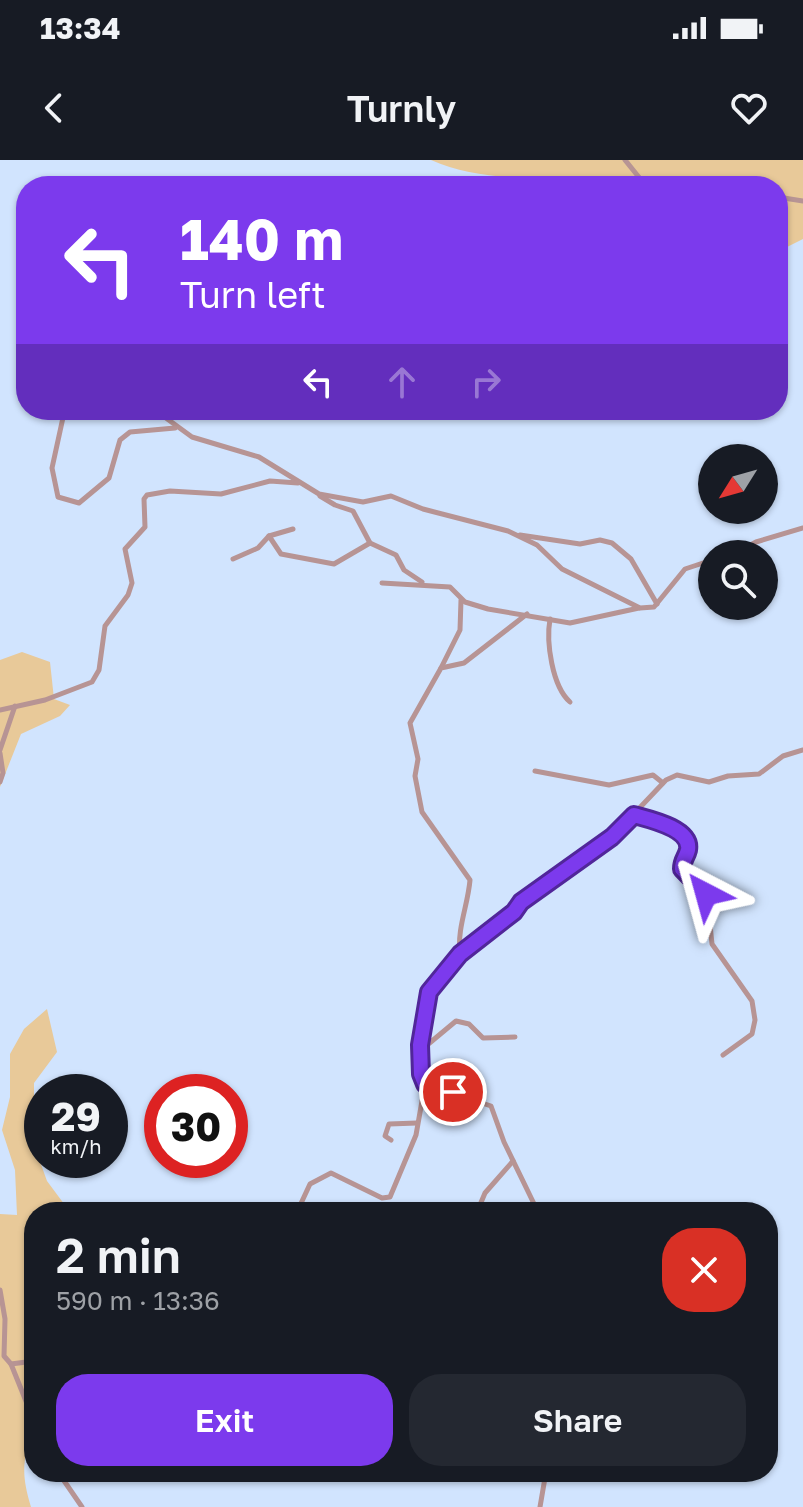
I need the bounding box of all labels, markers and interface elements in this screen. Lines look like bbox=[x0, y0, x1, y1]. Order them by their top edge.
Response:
text: 13:34 bbox=[40, 10, 120, 46]
icon: back bbox=[32, 86, 76, 130]
icon: heart bbox=[727, 86, 771, 130]
text: Turnly bbox=[347, 87, 456, 130]
text: 140 m bbox=[180, 205, 343, 272]
icon: left bbox=[48, 208, 152, 312]
text: Turn left bbox=[180, 273, 326, 316]
icon: left bbox=[296, 360, 340, 404]
icon: ahead bbox=[380, 360, 424, 404]
icon: right bbox=[464, 360, 508, 404]
north arrow bbox=[698, 444, 778, 524]
map controls bbox=[698, 444, 778, 620]
button: search bbox=[698, 540, 778, 620]
position arrow bbox=[664, 852, 748, 936]
pin bbox=[419, 1058, 487, 1126]
icon: arrive bbox=[431, 1070, 475, 1114]
speed limit sign: 30 bbox=[144, 1074, 248, 1178]
text: 29 bbox=[51, 1092, 101, 1140]
text: km/h bbox=[51, 1134, 101, 1158]
text: 2 min bbox=[56, 1226, 181, 1284]
button: close bbox=[662, 1228, 746, 1312]
text: 590 m · 13:36 bbox=[56, 1285, 220, 1316]
button: Exit bbox=[56, 1374, 393, 1466]
button: Share bbox=[409, 1374, 746, 1466]

